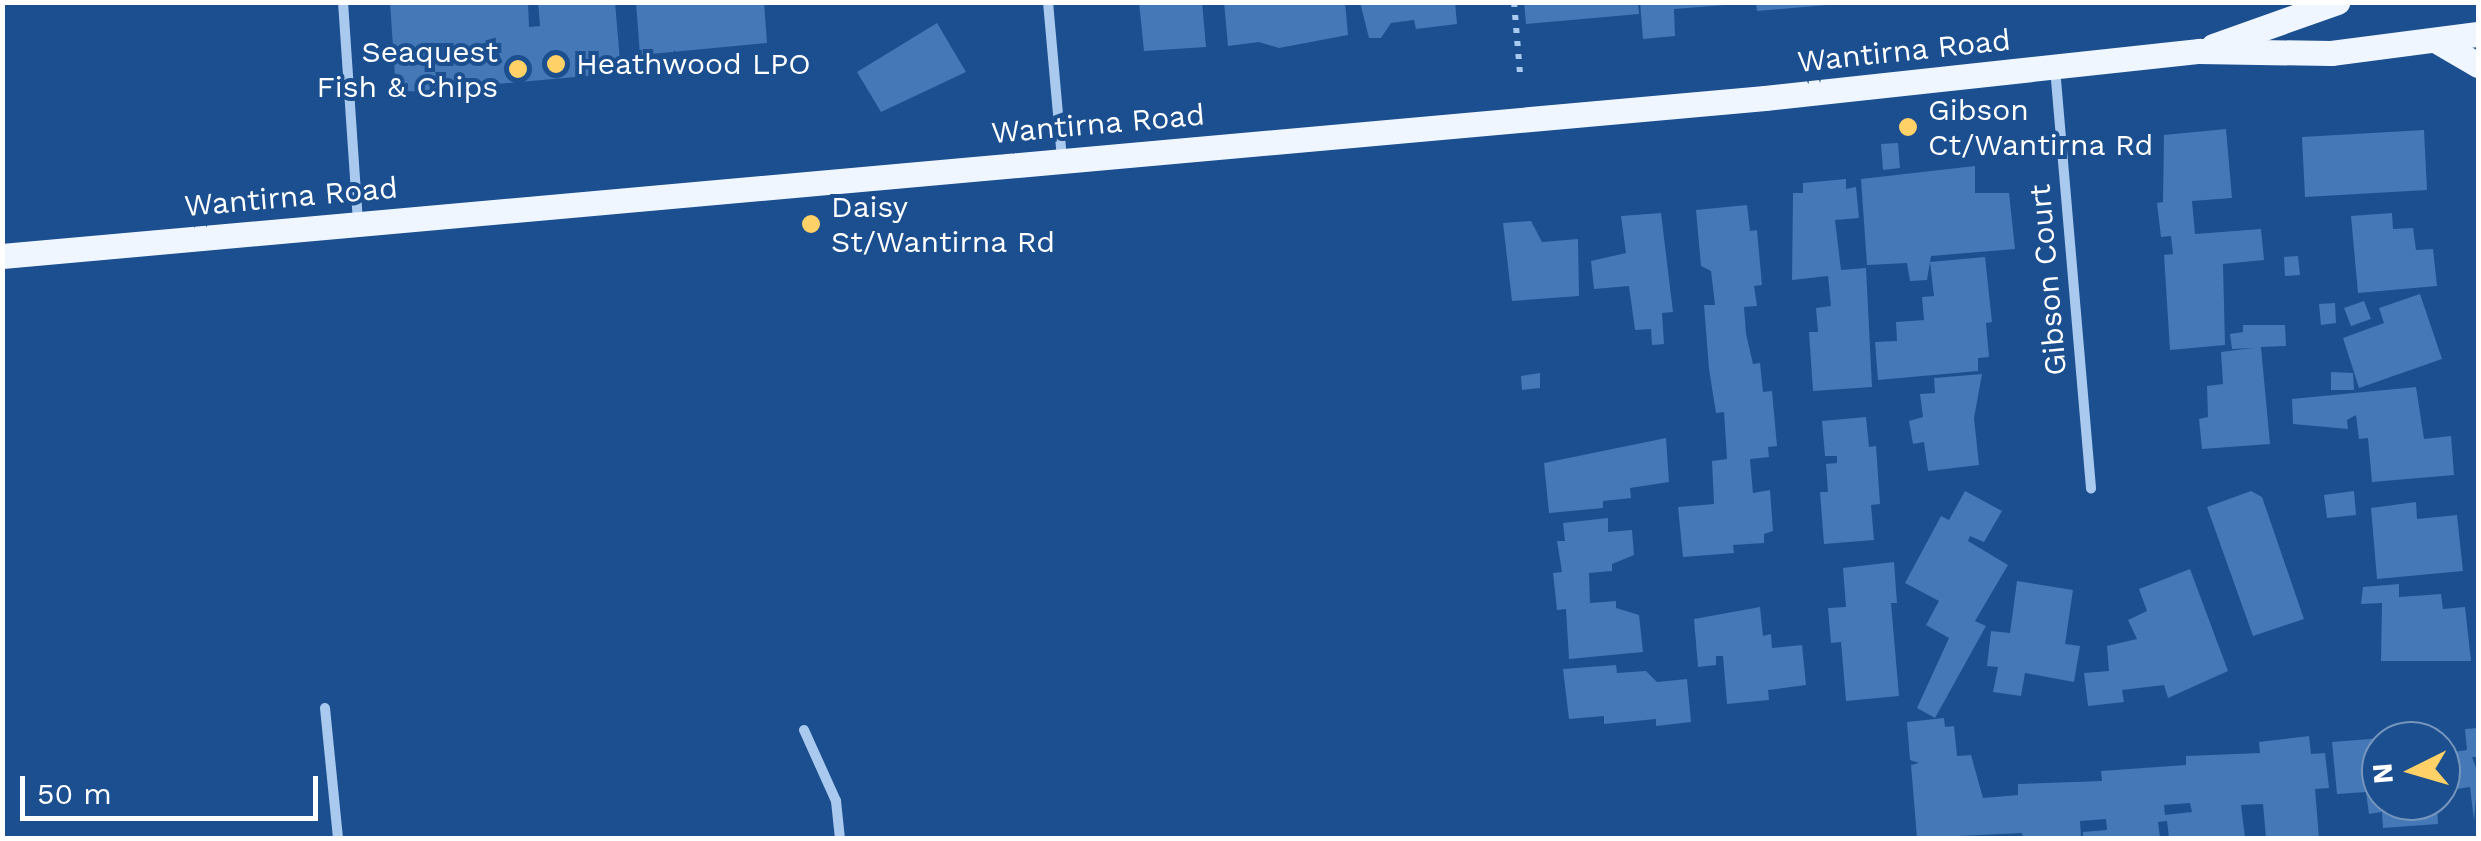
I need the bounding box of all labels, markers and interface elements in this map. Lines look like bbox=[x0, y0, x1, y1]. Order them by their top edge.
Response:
street label: Wantirna Road bbox=[1795, 22, 2013, 80]
place label: Seaquest Fish & Chips bbox=[316, 34, 498, 104]
place label: Heathwood LPO bbox=[576, 46, 811, 82]
marker: Heathwood LPO bbox=[545, 53, 567, 75]
marker: Seaquest Fish & Chips bbox=[507, 58, 529, 80]
place label: Gibson Ct/Wantirna Rd bbox=[1928, 92, 2154, 162]
street label: Wantirna Road bbox=[989, 97, 1207, 151]
marker: Gibson Ct/Wantirna Rd bbox=[1897, 116, 1919, 138]
street label: Wantirna Road bbox=[182, 170, 400, 224]
street label: Gibson Court bbox=[2022, 183, 2074, 377]
place label: Daisy St/Wantirna Rd bbox=[831, 189, 1056, 260]
marker: Daisy St/Wantirna Rd bbox=[800, 213, 822, 235]
north arrow bbox=[2361, 721, 2461, 821]
scale bar bbox=[25, 756, 322, 818]
text: N bbox=[2365, 762, 2400, 785]
text: 50 m bbox=[37, 776, 112, 811]

